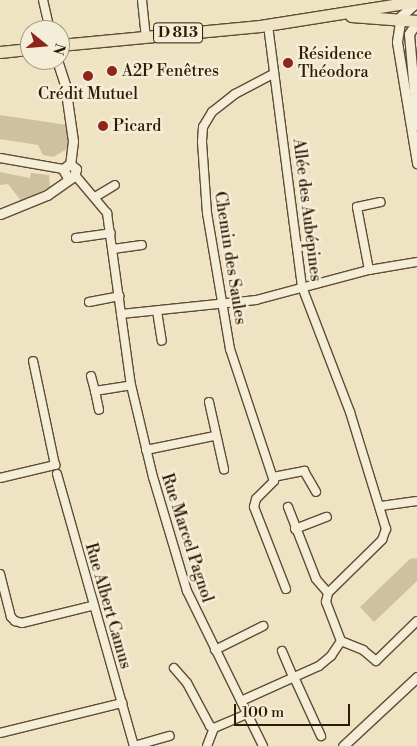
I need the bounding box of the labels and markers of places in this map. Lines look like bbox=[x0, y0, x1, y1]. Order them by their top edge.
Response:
place label: Résidence Théodora bbox=[298, 44, 372, 82]
marker: Résidence Théodora bbox=[282, 57, 294, 69]
place label: A2P Fenêtres bbox=[122, 61, 219, 81]
marker: A2P Fenêtres bbox=[106, 65, 118, 77]
marker: Crédit Mutuel bbox=[82, 70, 94, 82]
place label: Crédit Mutuel bbox=[38, 84, 138, 104]
place label: Picard bbox=[113, 116, 161, 136]
marker: Picard bbox=[97, 120, 109, 132]

